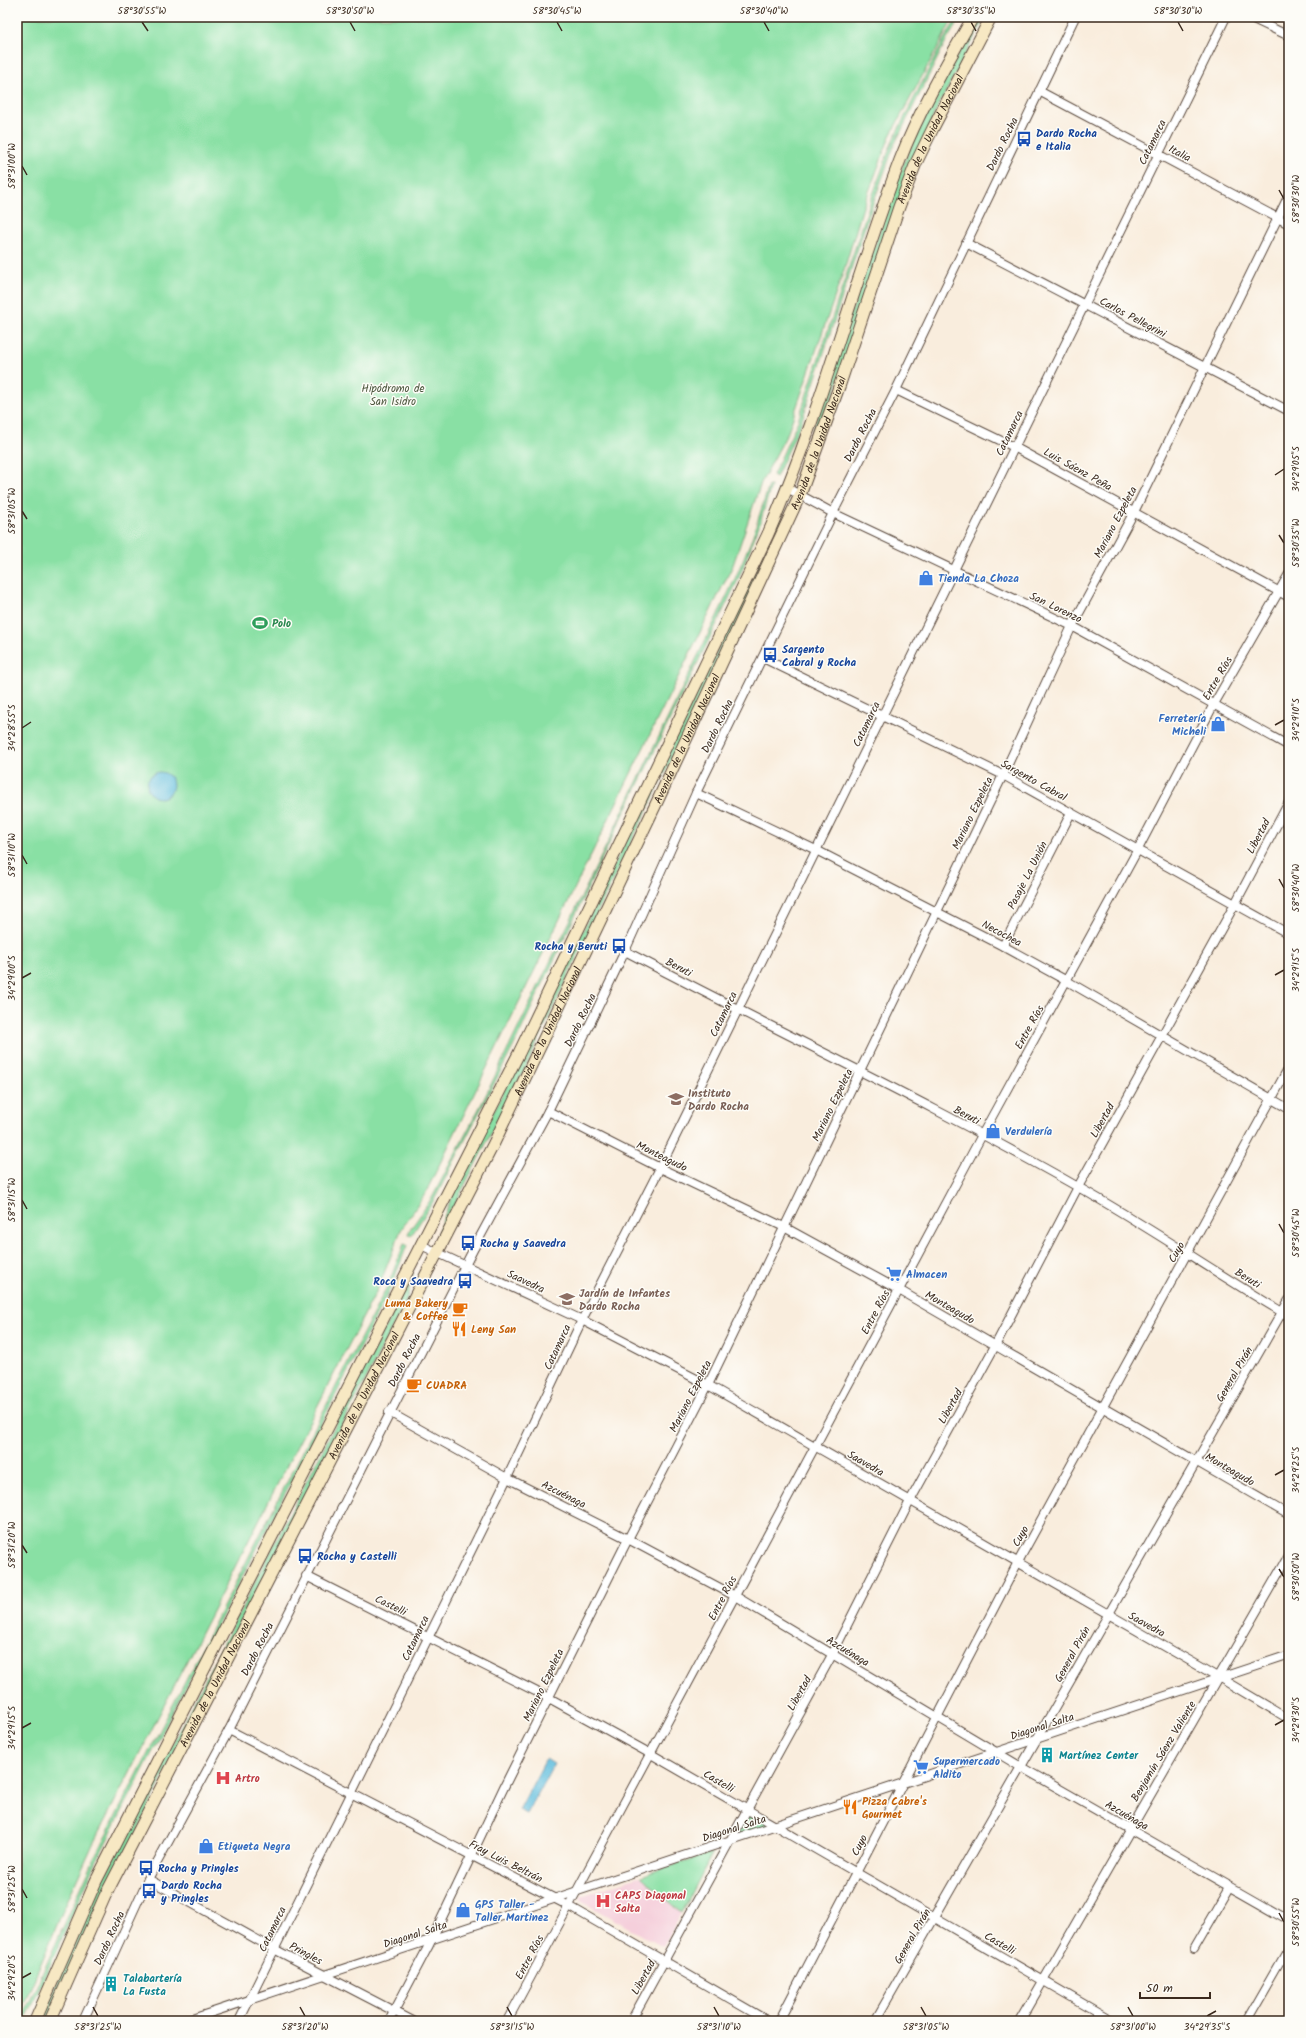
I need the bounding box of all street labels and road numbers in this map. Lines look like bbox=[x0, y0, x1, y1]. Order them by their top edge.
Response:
street label: Avenida de la Unidad Nacional bbox=[893, 71, 970, 207]
street label: Dardo Rocha bbox=[982, 114, 1024, 175]
street label: Catamarca bbox=[1134, 117, 1172, 168]
street label: Italia bbox=[1165, 140, 1194, 167]
street label: Carlos Pellegrini bbox=[1096, 293, 1169, 343]
street label: Avenida de la Unidad Nacional bbox=[786, 374, 852, 513]
street label: Dardo Rocha bbox=[840, 405, 882, 465]
street label: Catamarca bbox=[991, 408, 1029, 459]
street label: Luis Sáenz Peña bbox=[1040, 444, 1115, 496]
street label: Mariano Ezpeleta bbox=[1089, 483, 1142, 562]
street label: San Lorenzo bbox=[1026, 587, 1085, 628]
street label: Entre Ríos bbox=[1198, 653, 1238, 704]
street label: Avenida de la Unidad Nacional bbox=[649, 671, 726, 807]
street label: Dardo Rocha bbox=[697, 696, 739, 757]
street label: Catamarca bbox=[848, 699, 886, 750]
street label: Sargento Cabral bbox=[997, 755, 1070, 807]
street label: Mariano Ezpeleta bbox=[947, 774, 998, 853]
street label: Libertad bbox=[1242, 815, 1276, 857]
street label: Pasaje La Unión bbox=[1003, 838, 1053, 913]
street label: Necochea bbox=[978, 916, 1025, 952]
street label: Beruti bbox=[662, 953, 695, 983]
street label: Avenida de la Unidad Nacional bbox=[510, 964, 587, 1099]
street label: Catamarca bbox=[705, 989, 743, 1040]
street label: Dardo Rocha bbox=[560, 990, 602, 1051]
street label: Entre Ríos bbox=[1010, 1002, 1050, 1053]
street label: Mariano Ezpeleta bbox=[807, 1066, 858, 1145]
street label: Libertad bbox=[1086, 1099, 1120, 1141]
street label: Beruti bbox=[950, 1101, 983, 1131]
street label: Monteagudo bbox=[633, 1137, 690, 1177]
street label: Cuyo bbox=[1164, 1238, 1190, 1266]
street label: Beruti bbox=[1231, 1264, 1264, 1294]
street label: Saavedra bbox=[504, 1265, 548, 1299]
street label: Monteagudo bbox=[921, 1286, 978, 1329]
street label: Entre Ríos bbox=[857, 1287, 895, 1338]
street label: Catamarca bbox=[539, 1322, 576, 1373]
street label: Avenida de la Unidad Nacional bbox=[324, 1329, 405, 1463]
street label: Dardo Rocha bbox=[384, 1330, 426, 1390]
street label: General Pirán bbox=[1212, 1343, 1258, 1406]
street label: Mariano Ezpeleta bbox=[665, 1357, 717, 1436]
street label: Libertad bbox=[934, 1385, 968, 1427]
street label: Saavedra bbox=[844, 1446, 887, 1482]
street label: Monteagudo bbox=[1201, 1448, 1258, 1491]
street label: Azcuénaga bbox=[538, 1476, 589, 1514]
street label: Cuyo bbox=[1008, 1522, 1034, 1550]
street label: Entre Ríos bbox=[704, 1573, 742, 1624]
street label: Castelli bbox=[371, 1590, 410, 1622]
street label: Saavedra bbox=[1125, 1607, 1168, 1642]
street label: Catamarca bbox=[397, 1613, 435, 1664]
street label: Avenida de la Unidad Nacional bbox=[175, 1616, 256, 1751]
street label: Dardo Rocha bbox=[237, 1619, 279, 1679]
street label: General Pirán bbox=[1050, 1623, 1096, 1686]
street label: Azcuénaga bbox=[822, 1632, 873, 1672]
street label: Mariano Ezpeleta bbox=[518, 1646, 569, 1725]
street label: Libertad bbox=[783, 1672, 817, 1714]
street label: Benjamín Sáenz Valiente bbox=[1127, 1698, 1201, 1805]
street label: Diagonal Salta bbox=[1008, 1708, 1077, 1746]
street label: Castelli bbox=[699, 1766, 738, 1798]
street label: Azcuénaga bbox=[1101, 1796, 1152, 1836]
street label: Diagonal Salta bbox=[700, 1810, 769, 1848]
street label: Cuyo bbox=[847, 1832, 873, 1859]
street label: Fray Luis Beltrán bbox=[465, 1836, 546, 1888]
street label: Catamarca bbox=[254, 1904, 292, 1955]
street label: General Pirán bbox=[890, 1905, 936, 1968]
street label: Dardo Rocha bbox=[89, 1908, 130, 1969]
street label: Diagonal Salta bbox=[381, 1916, 450, 1954]
street label: Castelli bbox=[980, 1928, 1019, 1960]
street label: Entre Ríos bbox=[511, 1932, 549, 1983]
street label: Pringles bbox=[286, 1938, 326, 1970]
street label: Libertad bbox=[627, 1956, 661, 1998]

